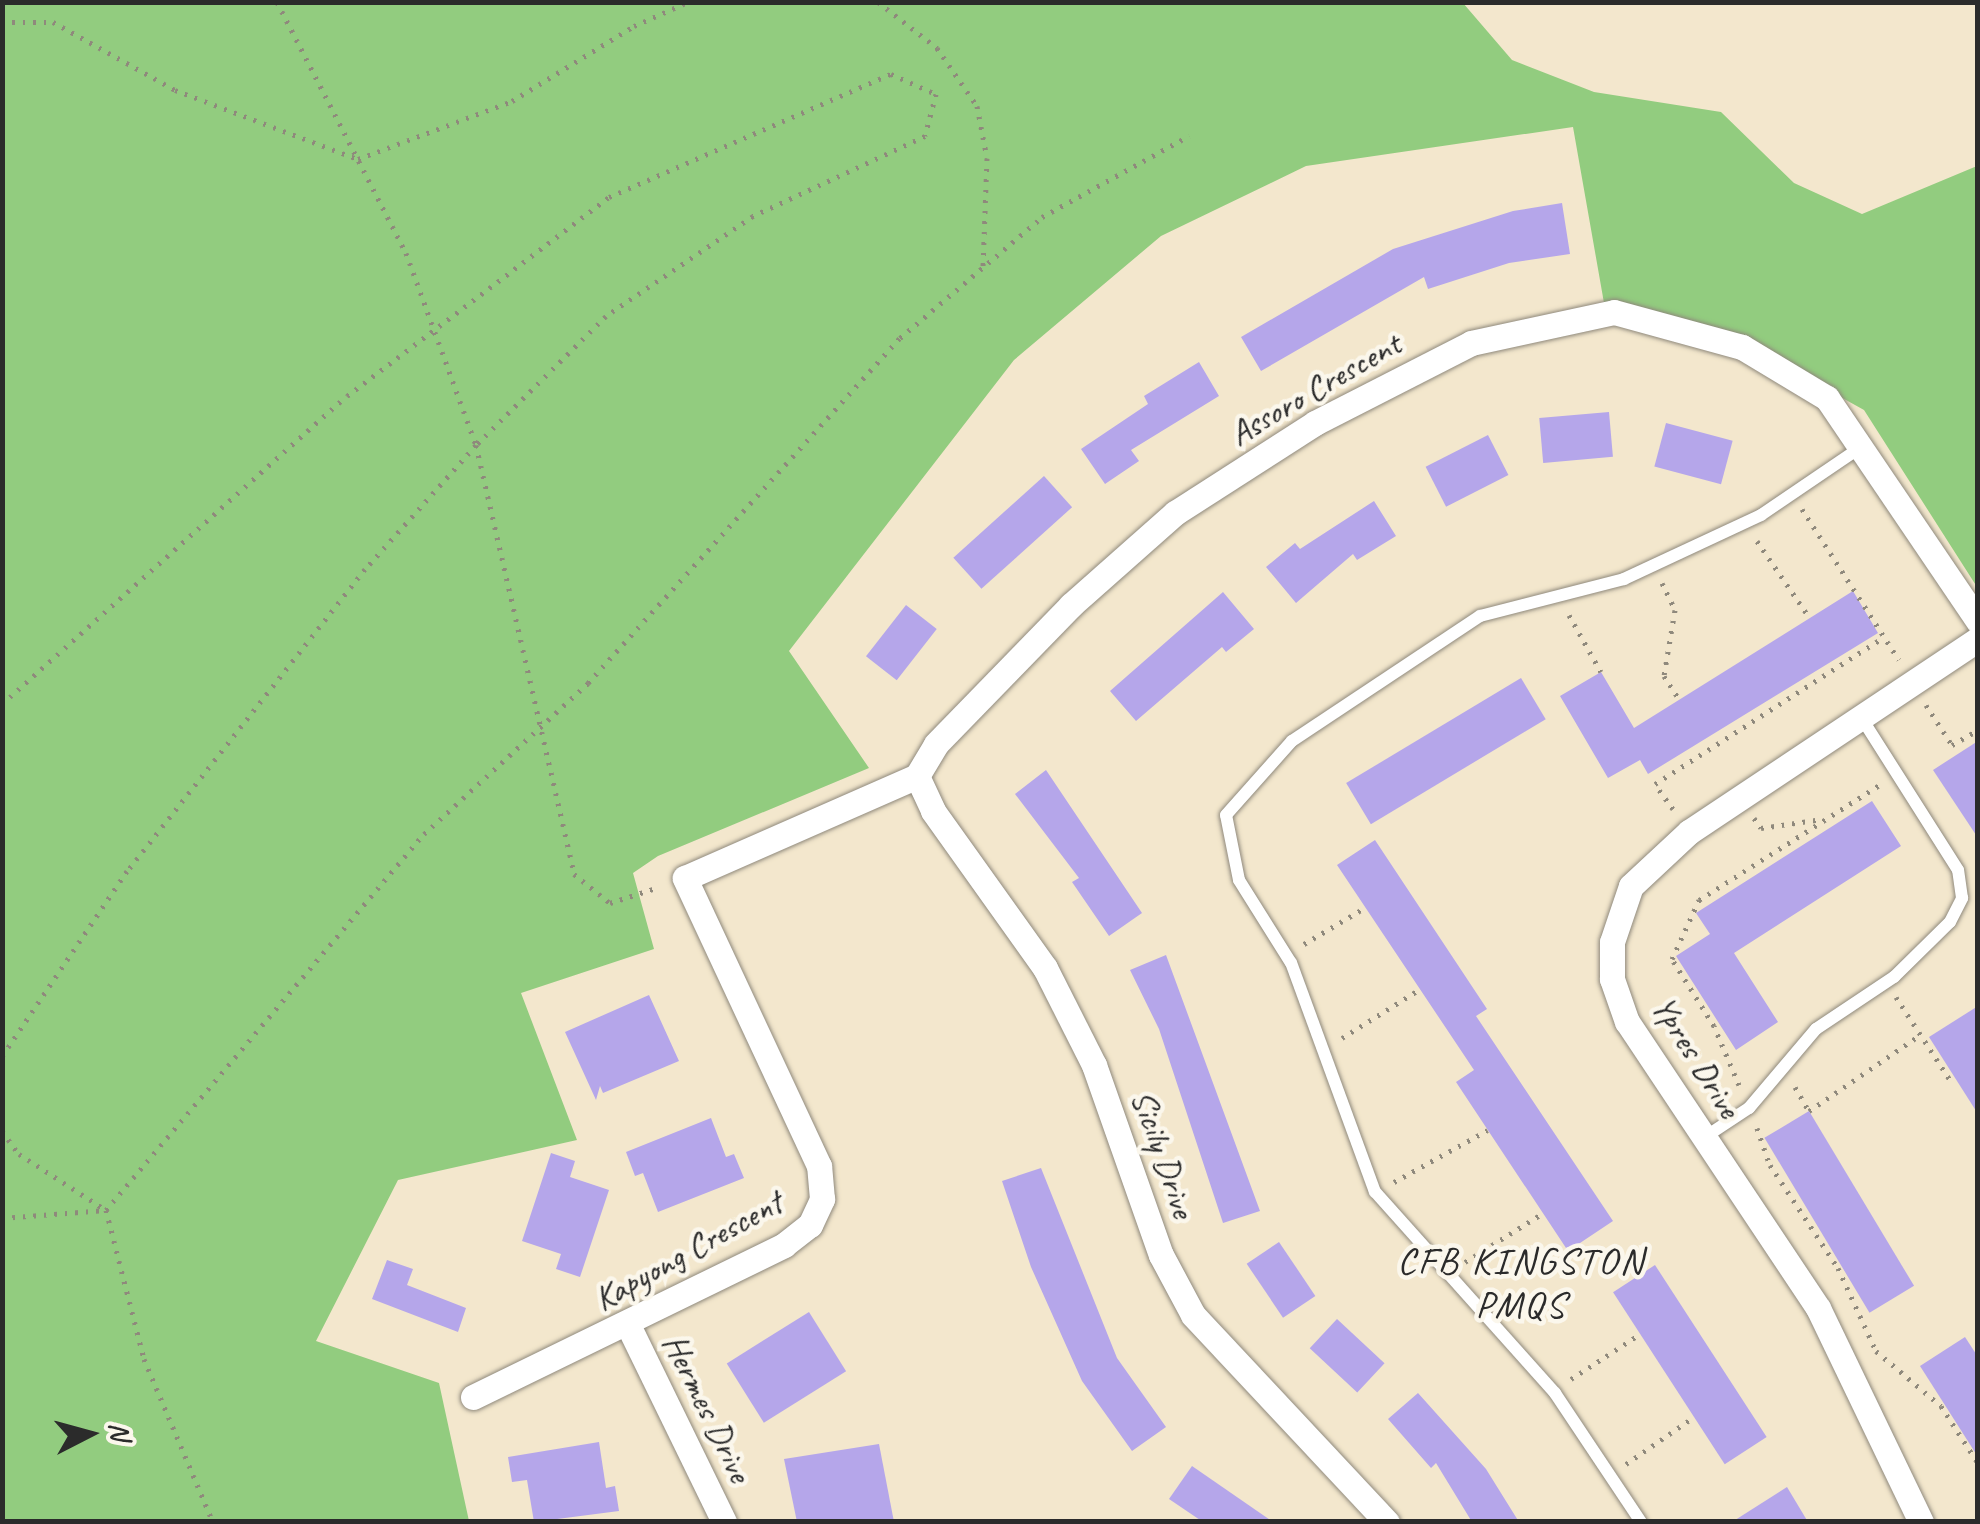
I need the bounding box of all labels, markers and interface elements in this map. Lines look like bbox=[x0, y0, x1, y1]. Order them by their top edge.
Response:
street label: Assoro Crescent bbox=[1222, 323, 1408, 455]
street label: Ypres Drive bbox=[1642, 988, 1750, 1126]
street label: Sicily Drive bbox=[1122, 1085, 1204, 1223]
street label: Kapyong Crescent bbox=[586, 1182, 790, 1320]
district label: CFB KINGSTON PMQS bbox=[1399, 1238, 1643, 1328]
street label: Hermes Drive bbox=[653, 1327, 761, 1489]
north arrow bbox=[40, 1384, 140, 1484]
text: N bbox=[102, 1420, 139, 1441]

